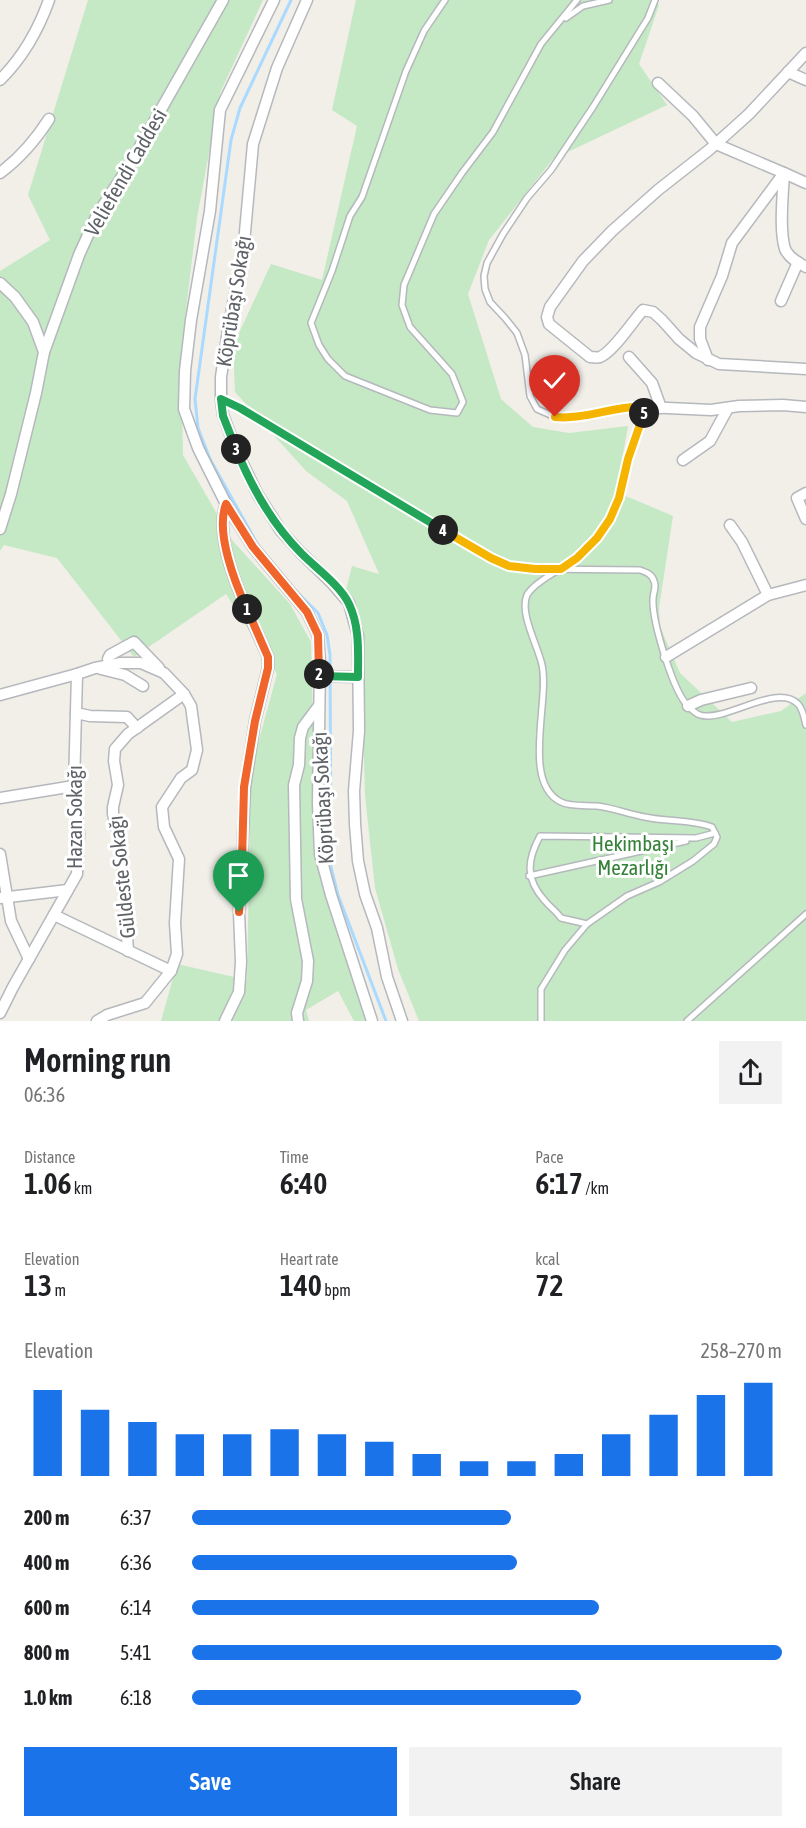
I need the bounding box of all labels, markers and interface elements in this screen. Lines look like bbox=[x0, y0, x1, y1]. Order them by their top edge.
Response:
street label: Veliefendi Caddesi bbox=[79, 104, 171, 240]
street label: Köprübaşı Sokağı bbox=[211, 234, 255, 368]
pin bbox=[529, 355, 580, 417]
icon: check bbox=[538, 364, 571, 397]
pin: 5 bbox=[629, 398, 659, 428]
text: 5 bbox=[640, 404, 648, 422]
pin: 3 bbox=[221, 434, 251, 464]
text: 3 bbox=[232, 440, 240, 458]
pin: 4 bbox=[428, 515, 458, 545]
text: 4 bbox=[439, 521, 447, 539]
pin: 1 bbox=[232, 594, 262, 624]
text: 1 bbox=[243, 600, 251, 618]
pin: 2 bbox=[304, 659, 334, 689]
text: 2 bbox=[315, 665, 323, 683]
street label: Köprübaşı Sokağı bbox=[307, 731, 337, 865]
street label: Hazan Sokağı bbox=[62, 765, 86, 869]
street label: Güldeste Sokağı bbox=[103, 814, 139, 940]
park label: Hekimbaşı Mezarlığı bbox=[592, 831, 674, 879]
pin bbox=[213, 850, 264, 912]
icon: arrive bbox=[222, 859, 255, 892]
text: Morning run bbox=[24, 1041, 171, 1079]
button: share bbox=[719, 1041, 782, 1104]
text: 06:36 bbox=[24, 1083, 65, 1106]
text: Distance bbox=[24, 1148, 75, 1166]
text: Time bbox=[280, 1148, 309, 1166]
text: Pace bbox=[535, 1148, 563, 1166]
text: 1.06 bbox=[24, 1166, 72, 1200]
text: 6:40 bbox=[280, 1166, 327, 1200]
text: 6:17 bbox=[535, 1166, 583, 1200]
text: km bbox=[72, 1179, 92, 1197]
text: /km bbox=[583, 1179, 609, 1197]
text: Elevation bbox=[24, 1250, 79, 1268]
text: Heart rate bbox=[280, 1250, 339, 1268]
text: kcal bbox=[535, 1250, 560, 1268]
text: 13 bbox=[24, 1268, 52, 1302]
text: 140 bbox=[280, 1268, 322, 1302]
text: 72 bbox=[535, 1268, 564, 1302]
text: m bbox=[52, 1281, 66, 1299]
text: bpm bbox=[322, 1281, 351, 1299]
text: Elevation bbox=[24, 1339, 93, 1362]
text: 258–270 m bbox=[700, 1339, 782, 1362]
text: 200 m bbox=[24, 1506, 69, 1529]
text: 6:37 bbox=[120, 1506, 152, 1529]
text: 400 m bbox=[24, 1551, 69, 1574]
text: 6:36 bbox=[120, 1551, 152, 1574]
text: 600 m bbox=[24, 1596, 69, 1619]
text: 6:14 bbox=[120, 1596, 152, 1619]
text: 800 m bbox=[24, 1641, 69, 1664]
text: 5:41 bbox=[120, 1641, 152, 1664]
text: 1.0 km bbox=[24, 1686, 72, 1709]
text: 6:18 bbox=[120, 1686, 152, 1709]
button: Save bbox=[24, 1747, 397, 1816]
button: Share bbox=[409, 1747, 782, 1816]

